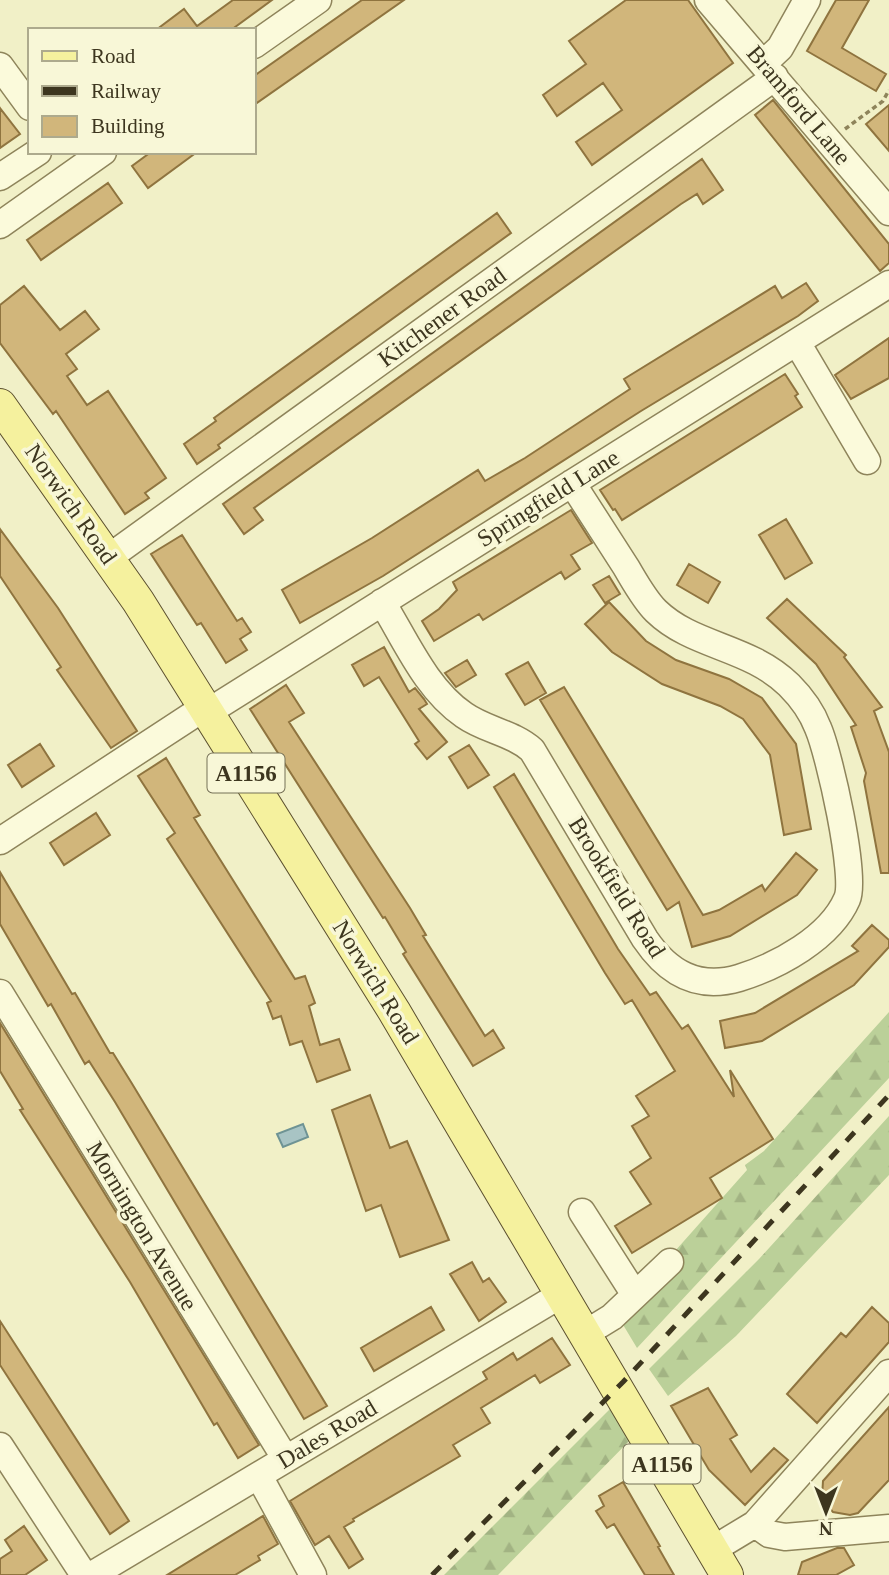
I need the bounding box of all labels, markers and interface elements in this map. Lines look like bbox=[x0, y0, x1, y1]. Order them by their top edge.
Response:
legend bbox=[28, 28, 256, 154]
street label: Bramford Lane bbox=[742, 40, 856, 170]
text: Road bbox=[91, 44, 136, 68]
text: Railway bbox=[91, 79, 161, 103]
text: Building bbox=[91, 114, 165, 138]
street label: Kitchener Road bbox=[373, 262, 511, 372]
street label: Norwich Road bbox=[20, 439, 122, 569]
street label: Springfield Lane bbox=[472, 444, 624, 552]
road number: A1156 bbox=[208, 754, 284, 792]
street label: Brookfield Road bbox=[563, 812, 671, 962]
street label: Norwich Road bbox=[328, 915, 424, 1049]
street label: Mornington Avenue bbox=[81, 1137, 203, 1315]
street label: Dales Road bbox=[273, 1394, 381, 1474]
road number: A1156 bbox=[624, 1444, 700, 1484]
north arrow bbox=[791, 1477, 861, 1547]
text: N bbox=[819, 1518, 833, 1539]

